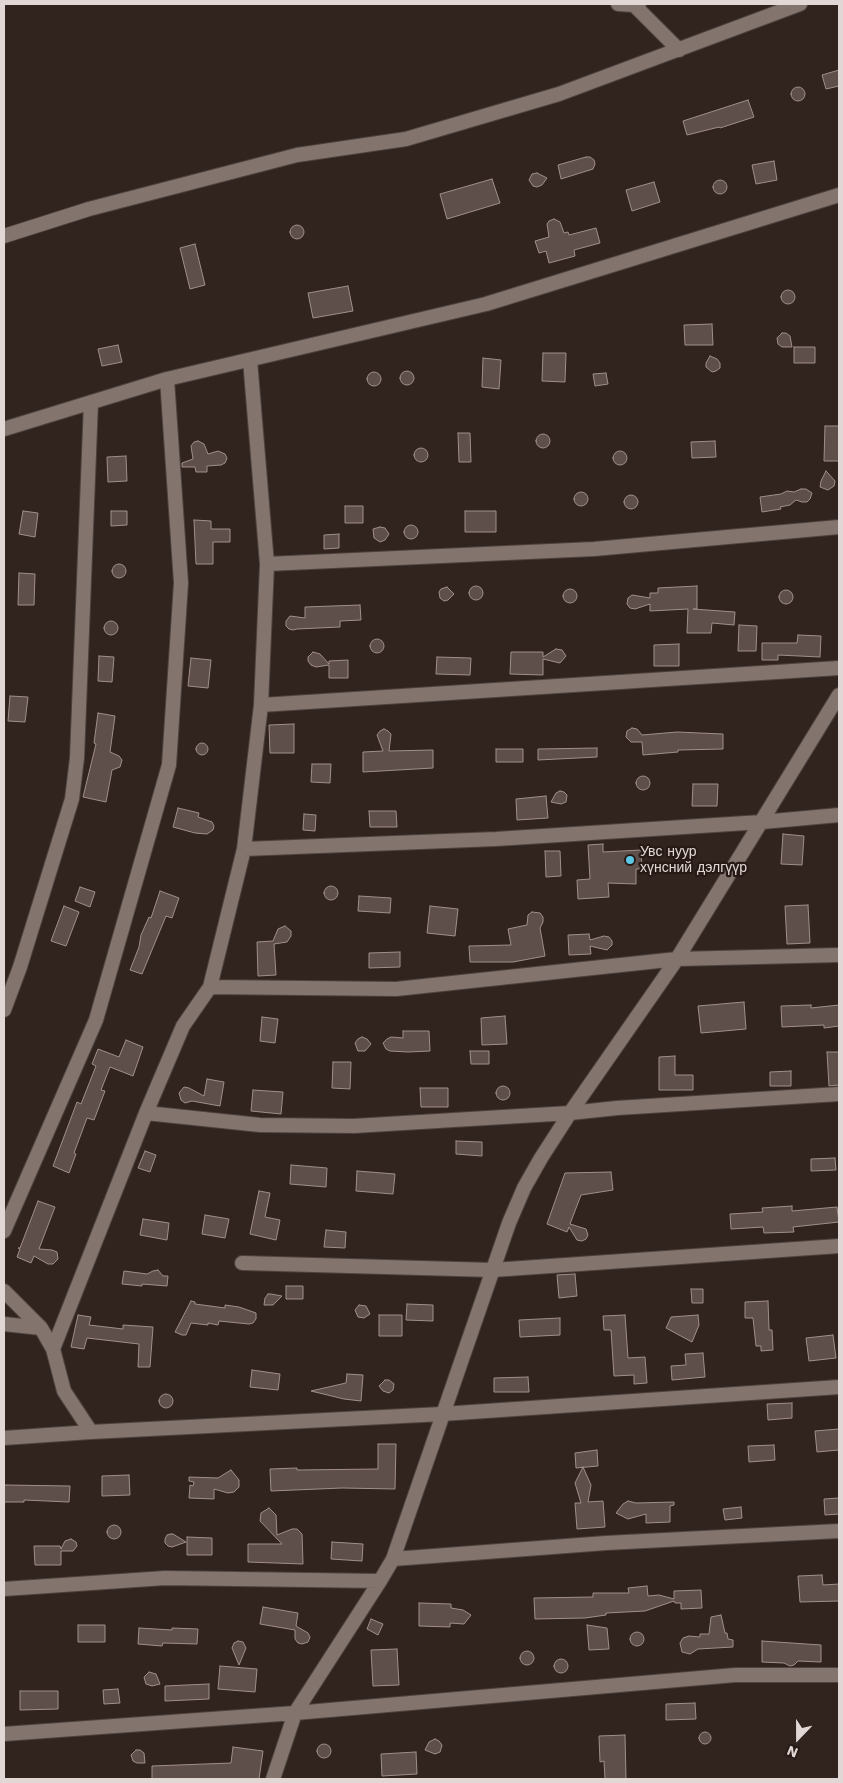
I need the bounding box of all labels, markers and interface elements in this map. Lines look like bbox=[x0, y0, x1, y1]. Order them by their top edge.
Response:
place label: Увс нуур хүнсний дэлгүүр bbox=[640, 844, 747, 876]
marker: Увс нуур хүнсний дэлгүүр bbox=[624, 854, 636, 866]
north arrow bbox=[773, 1713, 823, 1763]
text: N bbox=[785, 1743, 800, 1761]

